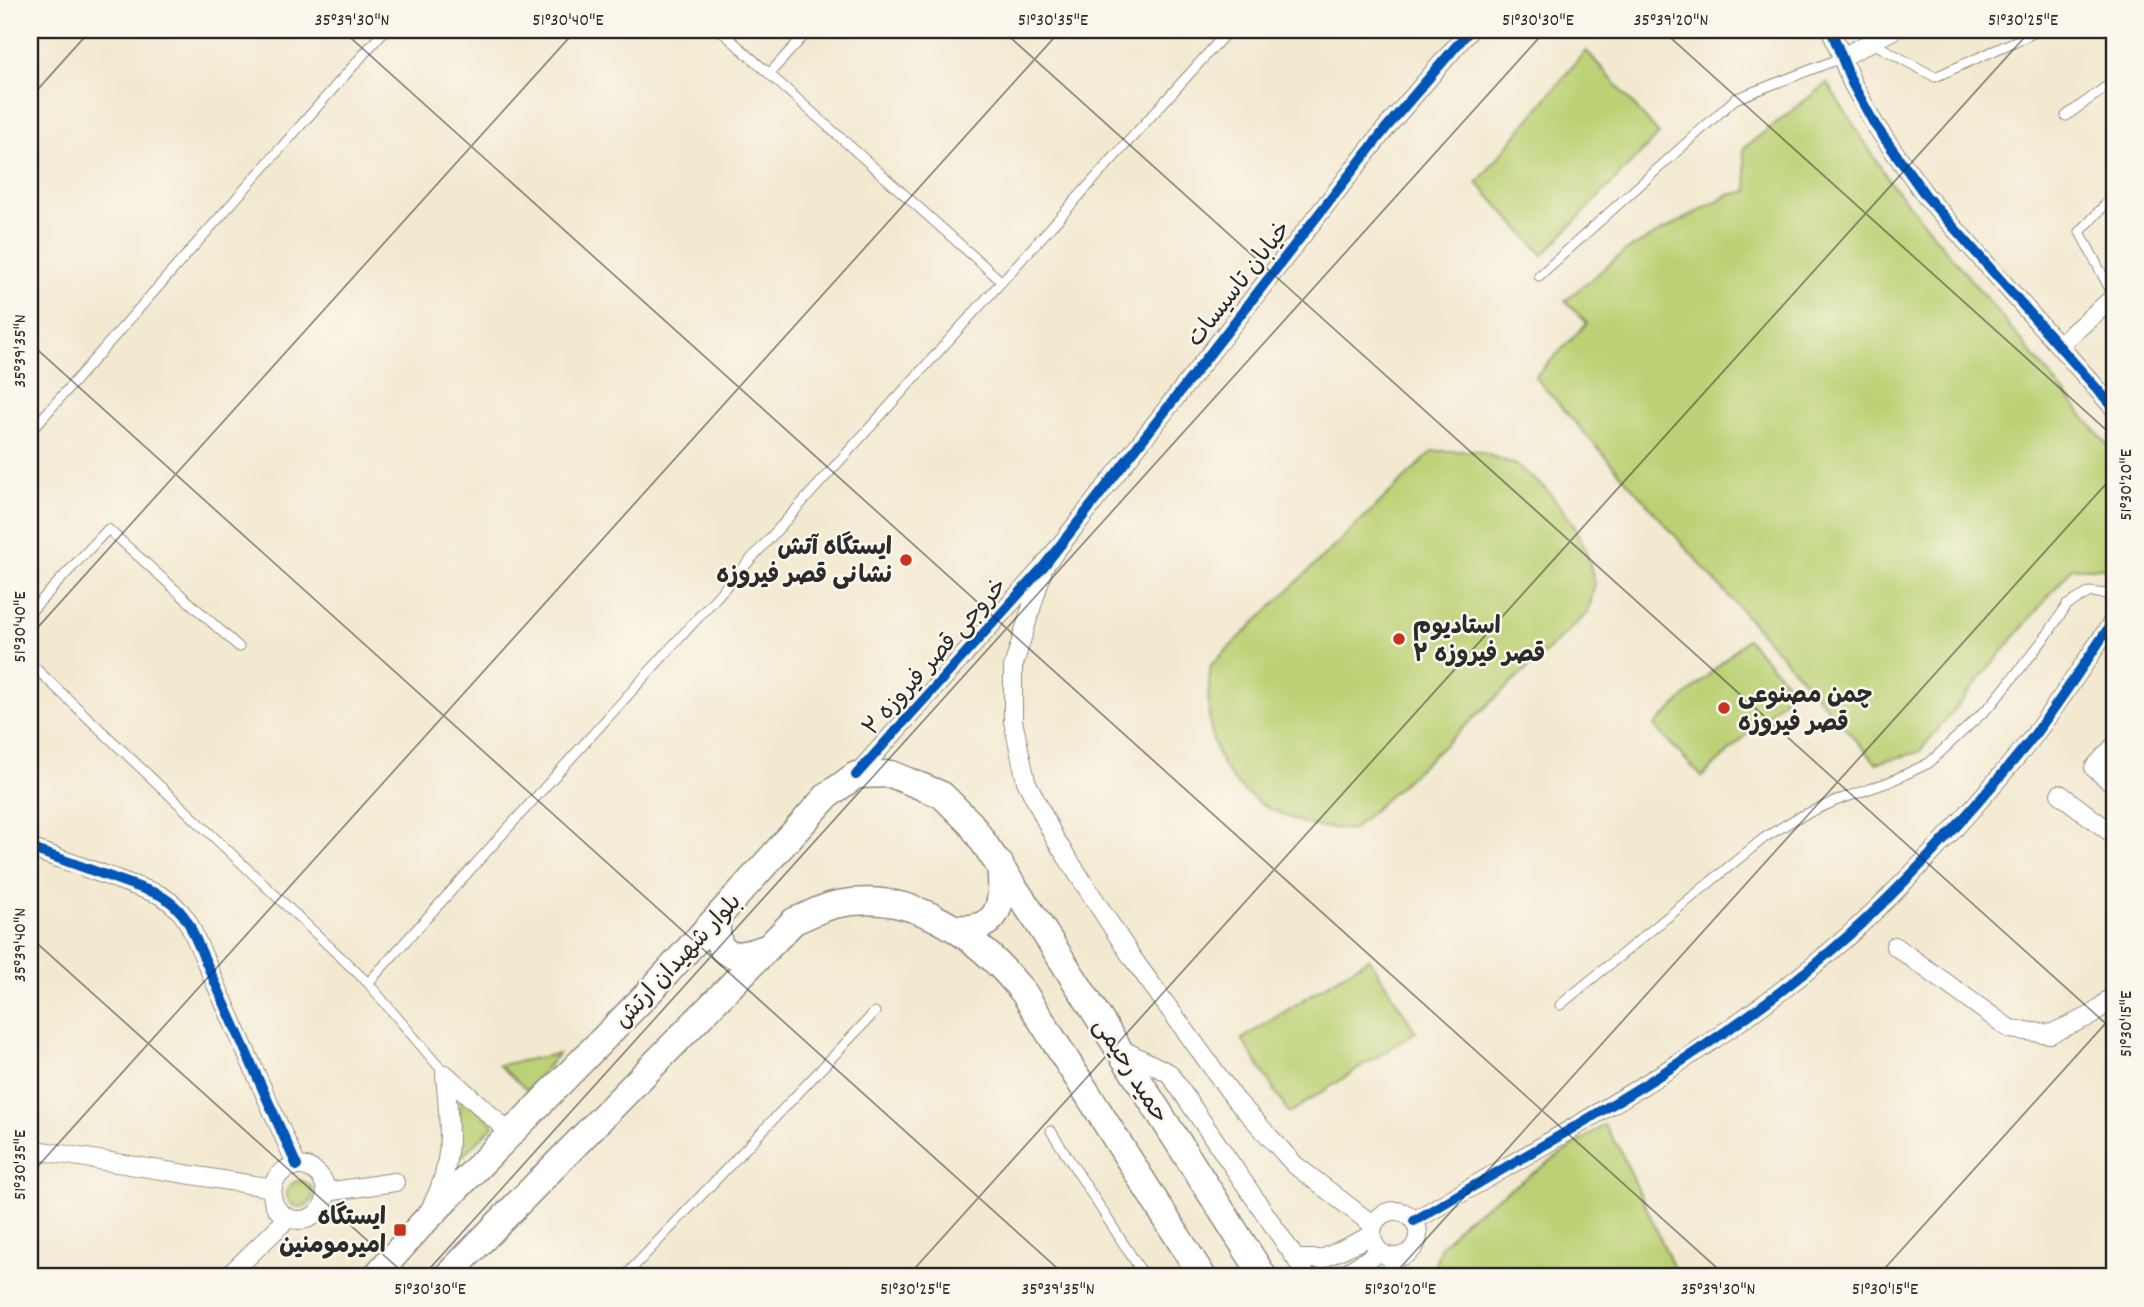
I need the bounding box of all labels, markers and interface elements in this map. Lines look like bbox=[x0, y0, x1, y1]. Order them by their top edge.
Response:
text: 35°39'30"N bbox=[315, 9, 390, 34]
text: 51°30'40"E bbox=[532, 9, 604, 34]
text: 51°30'35"E bbox=[1018, 9, 1088, 34]
text: 51°30'30"E bbox=[1502, 9, 1574, 34]
text: 35°39'20"N bbox=[1634, 9, 1708, 34]
text: 51°30'25"E bbox=[1988, 9, 2058, 34]
street label: خیابان تاسیسات bbox=[1180, 215, 1300, 355]
text: 35°39'35"N bbox=[9, 314, 34, 388]
text: 51°30'20"E bbox=[2115, 449, 2140, 521]
place label: ایستگاه آتش نشانی قصر فیروزه bbox=[716, 531, 892, 594]
marker: ایستگاه آتش نشانی قصر فیروزه bbox=[898, 552, 914, 568]
street label: خروجی قصر فیروزه ۲ bbox=[856, 571, 1017, 745]
text: 51°30'40"E bbox=[9, 591, 34, 663]
place label: استادیوم قصر فیروزه ۲ bbox=[1413, 611, 1545, 673]
marker: استادیوم قصر فیروزه ۲ bbox=[1391, 631, 1407, 647]
place label: چمن مصنوعی قصر فیروزه bbox=[1738, 680, 1873, 742]
marker: چمن مصنوعی قصر فیروزه bbox=[1716, 700, 1732, 716]
street label: بلوار شهیدان ارتش bbox=[608, 887, 751, 1037]
text: 35°39'40"N bbox=[9, 908, 34, 982]
text: 51°30'15"E bbox=[2115, 991, 2140, 1057]
street label: حمید رحیمی bbox=[1083, 1012, 1175, 1131]
text: 51°30'35"E bbox=[9, 1130, 34, 1200]
place label: ایستگاه امیرمومنین bbox=[279, 1201, 386, 1264]
marker: ایستگاه امیرمومنین bbox=[392, 1222, 408, 1238]
text: 51°30'30"E bbox=[394, 1278, 466, 1303]
text: 51°30'25"E bbox=[880, 1278, 950, 1303]
text: 35°39'35"N bbox=[1021, 1278, 1095, 1303]
text: 51°30'20"E bbox=[1364, 1278, 1436, 1303]
text: 35°39'30"N bbox=[1681, 1278, 1756, 1303]
text: 51°30'15"E bbox=[1852, 1278, 1918, 1303]

